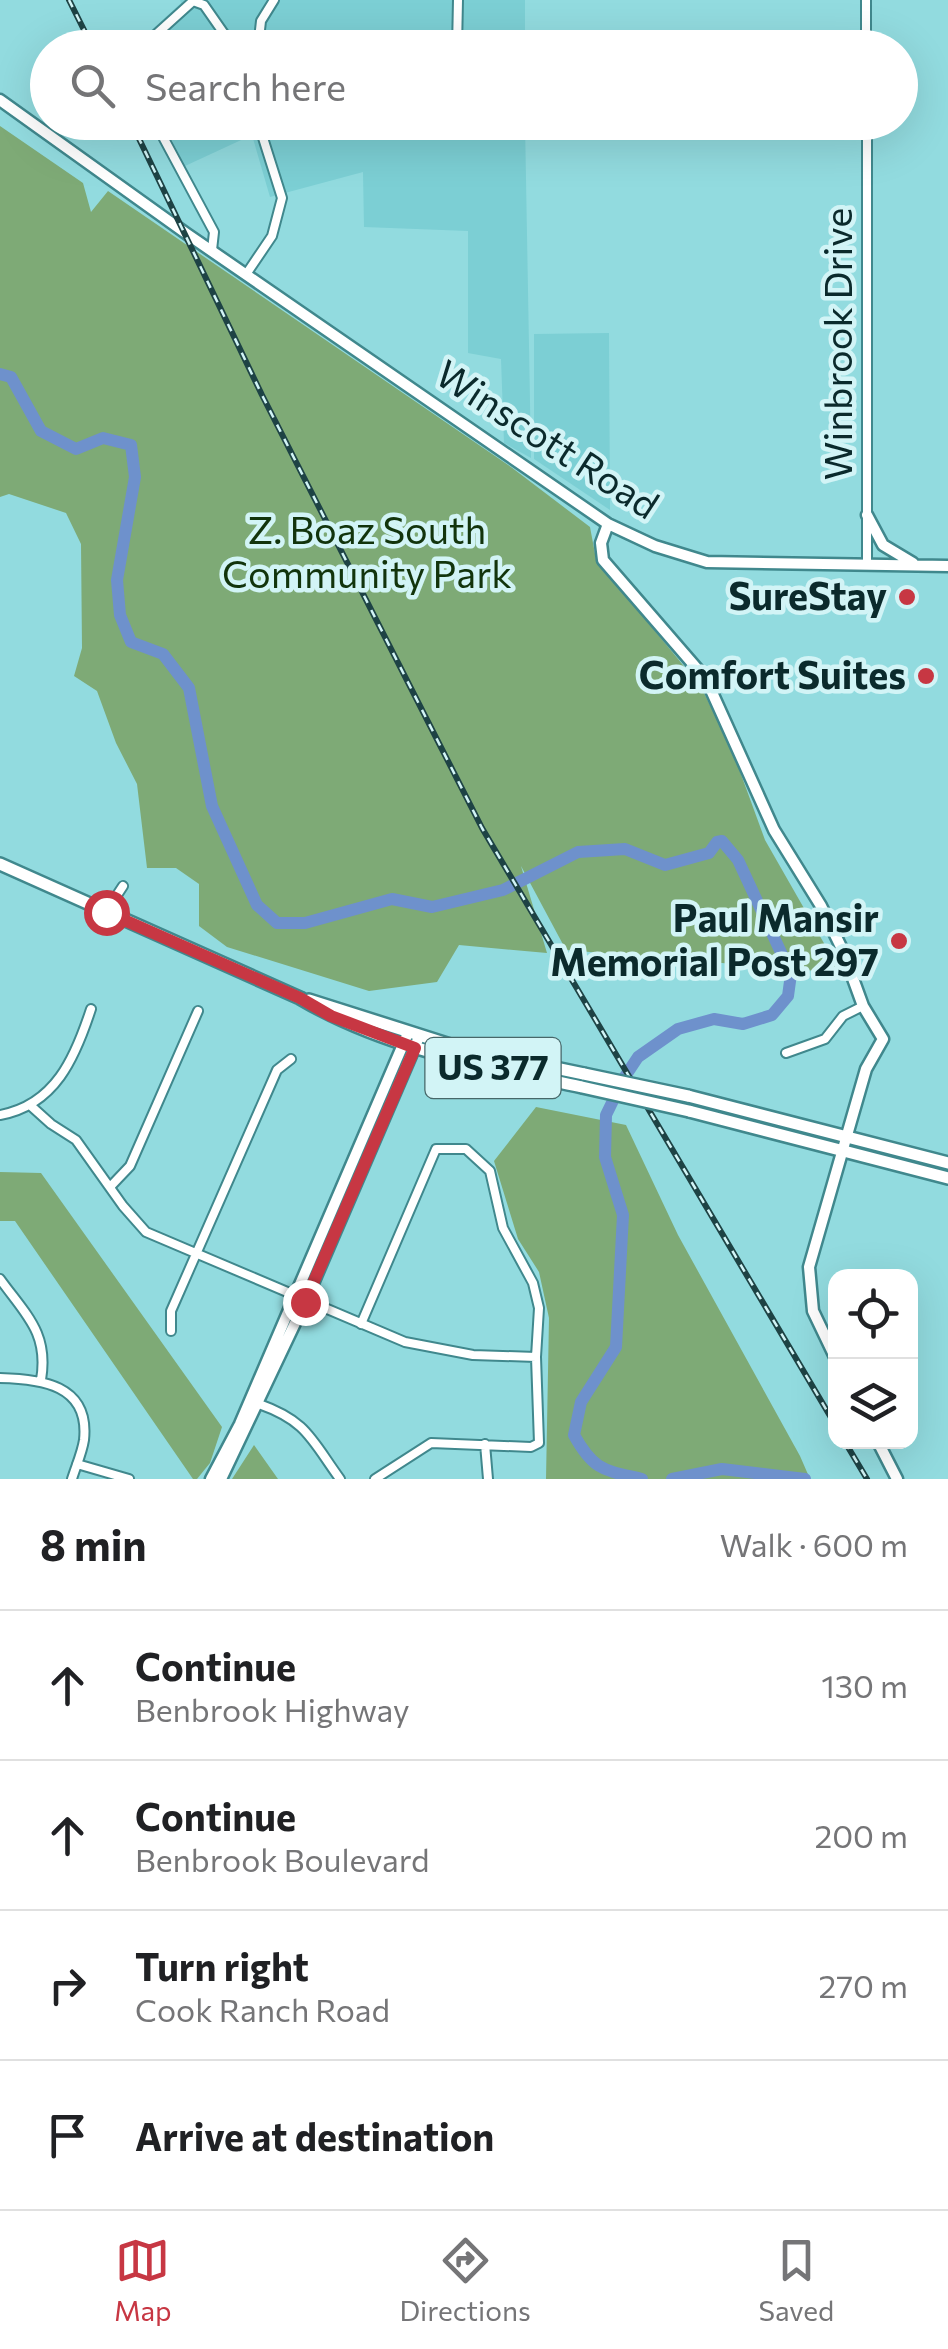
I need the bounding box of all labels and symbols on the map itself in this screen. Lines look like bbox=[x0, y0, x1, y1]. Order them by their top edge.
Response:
street label: Winbrook Drive bbox=[813, 208, 860, 480]
street label: Winscott Road bbox=[428, 348, 669, 527]
park label: Z. Boaz South Community Park bbox=[222, 505, 512, 596]
place label: SureStay bbox=[728, 571, 887, 618]
marker: SureStay bbox=[896, 586, 918, 608]
place label: Comfort Suites bbox=[639, 650, 906, 697]
marker: Comfort Suites bbox=[915, 665, 937, 687]
route start bbox=[84, 890, 130, 936]
place label: Paul Mansir Memorial Post 297 bbox=[550, 893, 879, 984]
marker: Paul Mansir Memorial Post 297 bbox=[888, 930, 910, 952]
road number: US 377 bbox=[426, 1038, 560, 1098]
route end bbox=[283, 1280, 329, 1326]

